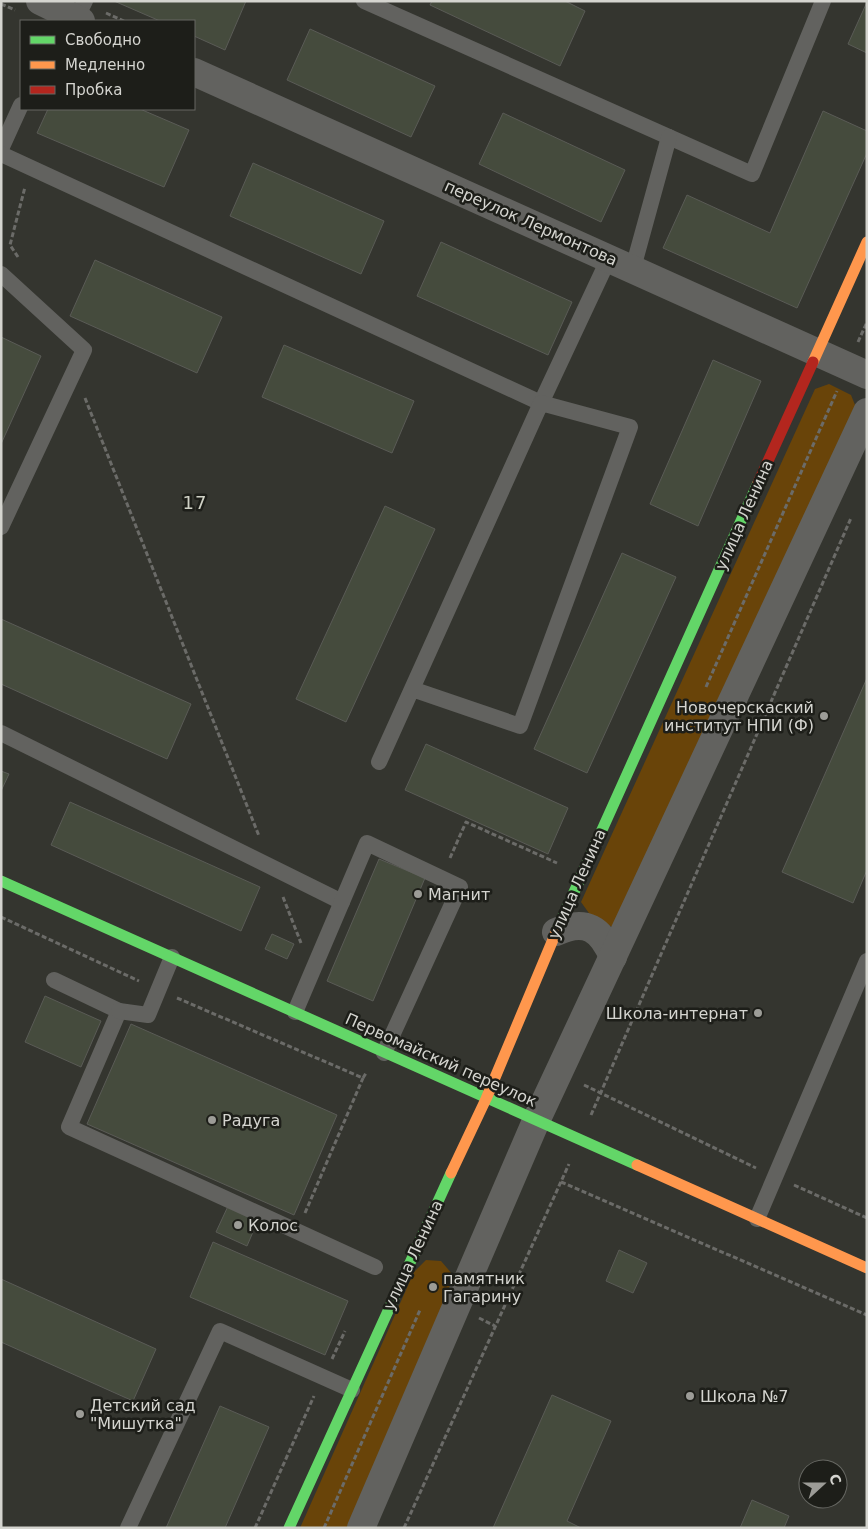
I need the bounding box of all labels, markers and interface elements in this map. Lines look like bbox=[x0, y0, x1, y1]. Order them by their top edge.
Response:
legend bbox=[20, 20, 195, 110]
text: Свободно bbox=[65, 31, 141, 49]
text: Медленно bbox=[65, 56, 145, 74]
text: Пробка bbox=[65, 81, 122, 99]
street label: переулок Лермонтова bbox=[442, 176, 620, 270]
street label: улица Ленина bbox=[711, 457, 777, 573]
district label: 17 bbox=[183, 492, 207, 513]
place label: Новочерскаский институт НПИ (Ф) bbox=[664, 698, 814, 735]
marker: Новочерскаский институт НПИ (Ф) bbox=[818, 710, 830, 722]
street label: улица Ленина bbox=[544, 826, 610, 942]
place label: Магнит bbox=[428, 885, 490, 904]
marker: Магнит bbox=[412, 888, 424, 900]
place label: Школа-интернат bbox=[606, 1004, 748, 1023]
marker: Школа-интернат bbox=[752, 1007, 764, 1019]
street label: Первомайский переулок bbox=[342, 1009, 540, 1111]
place label: Радуга bbox=[222, 1111, 280, 1130]
marker: Радуга bbox=[206, 1114, 218, 1126]
street label: улица Ленина bbox=[379, 1197, 447, 1313]
place label: Колос bbox=[248, 1216, 298, 1235]
marker: Колос bbox=[232, 1219, 244, 1231]
place label: памятник Гагарину bbox=[443, 1269, 525, 1306]
marker: памятник Гагарину bbox=[427, 1281, 439, 1293]
place label: Школа №7 bbox=[700, 1387, 789, 1406]
marker: Школа №7 bbox=[684, 1390, 696, 1402]
place label: Детский сад "Мишутка" bbox=[90, 1396, 196, 1433]
marker: Детский сад "Мишутка" bbox=[74, 1408, 86, 1420]
north arrow bbox=[798, 1459, 848, 1509]
text: С bbox=[826, 1472, 844, 1487]

